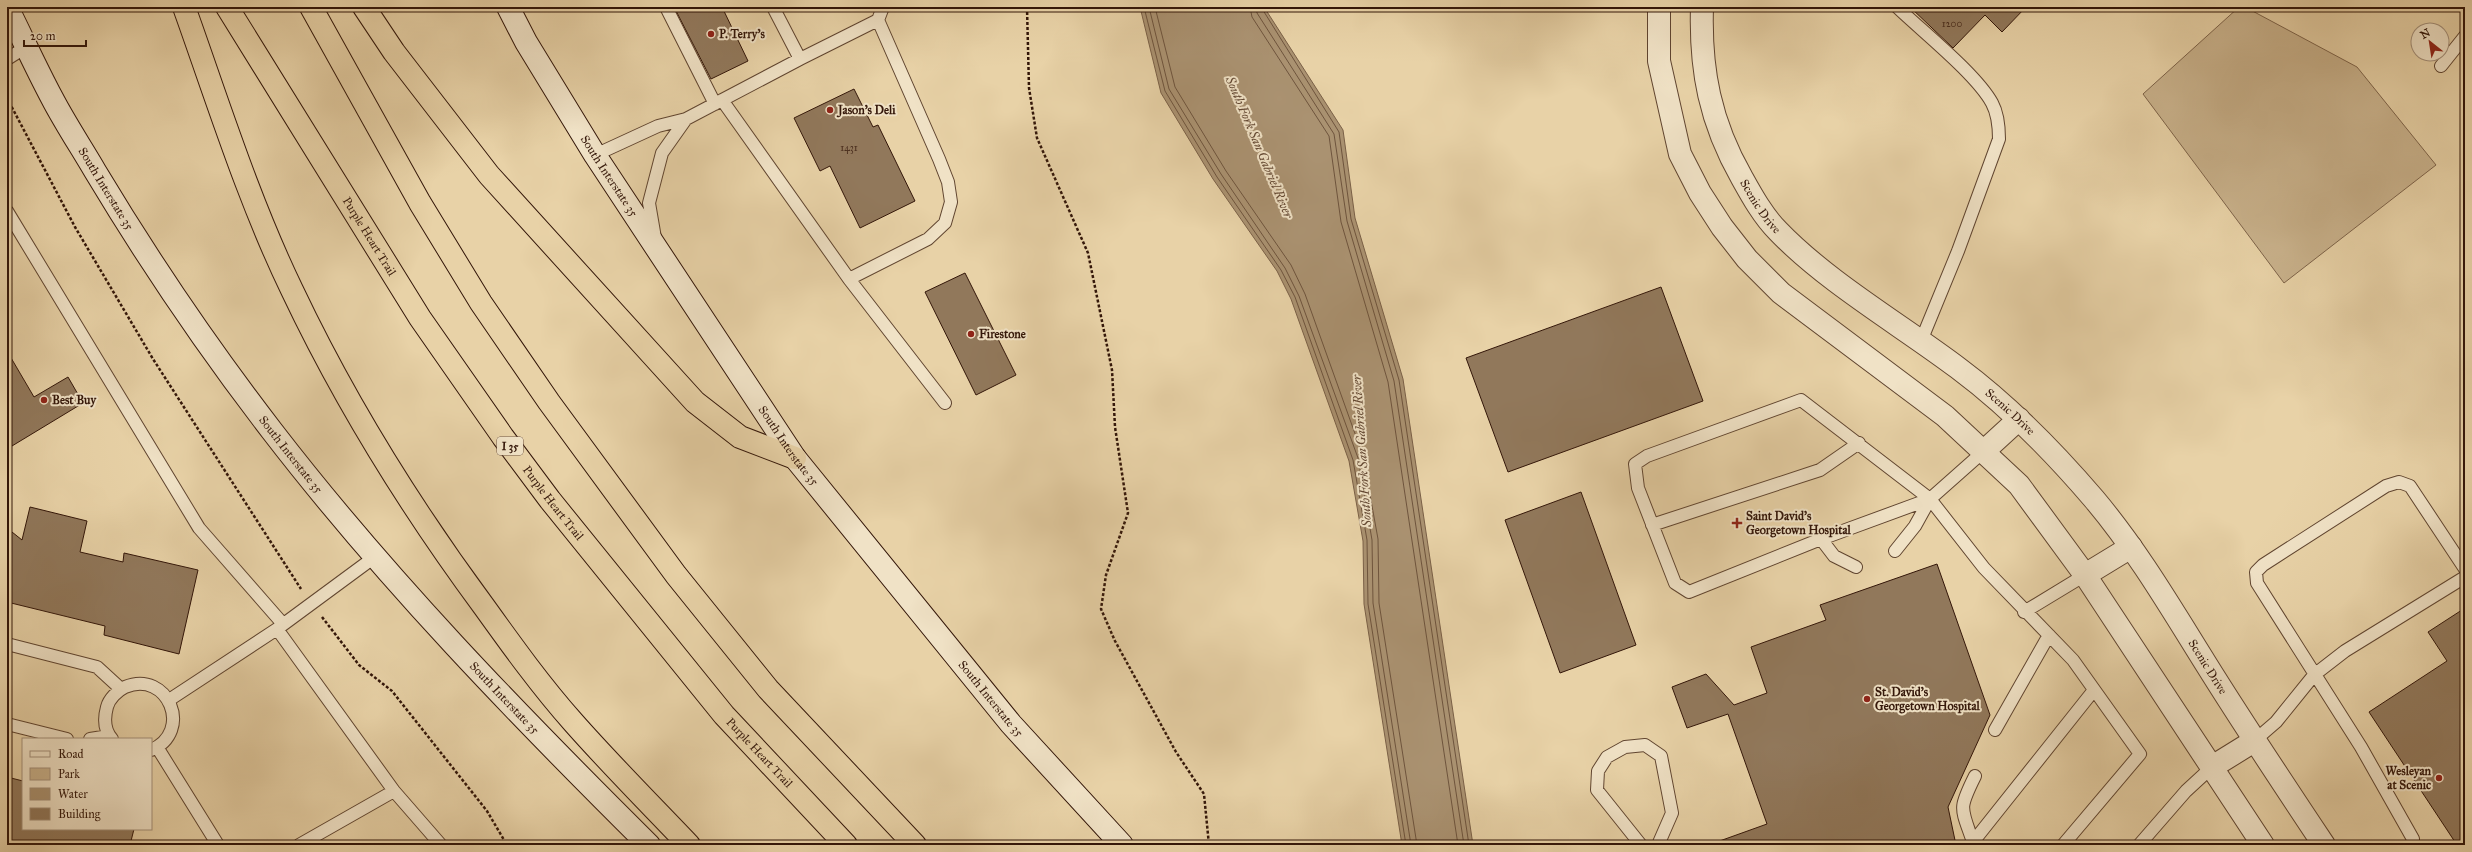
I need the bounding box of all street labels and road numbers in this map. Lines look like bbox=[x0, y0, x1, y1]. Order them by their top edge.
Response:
street label: South Interstate 35 bbox=[578, 133, 641, 220]
street label: South Interstate 35 bbox=[75, 145, 137, 233]
street label: Scenic Drive bbox=[1737, 177, 1784, 236]
street label: Purple Heart Trail bbox=[340, 194, 400, 279]
street label: Scenic Drive bbox=[1983, 386, 2038, 438]
street label: South Interstate 35 bbox=[756, 403, 822, 489]
street label: South Interstate 35 bbox=[256, 413, 326, 496]
road number: I 35 bbox=[497, 437, 523, 455]
street label: Purple Heart Trail bbox=[520, 463, 587, 543]
street label: Scenic Drive bbox=[2185, 637, 2230, 697]
street label: South Interstate 35 bbox=[955, 658, 1026, 740]
street label: South Interstate 35 bbox=[467, 659, 542, 737]
street label: Purple Heart Trail bbox=[723, 715, 796, 791]

